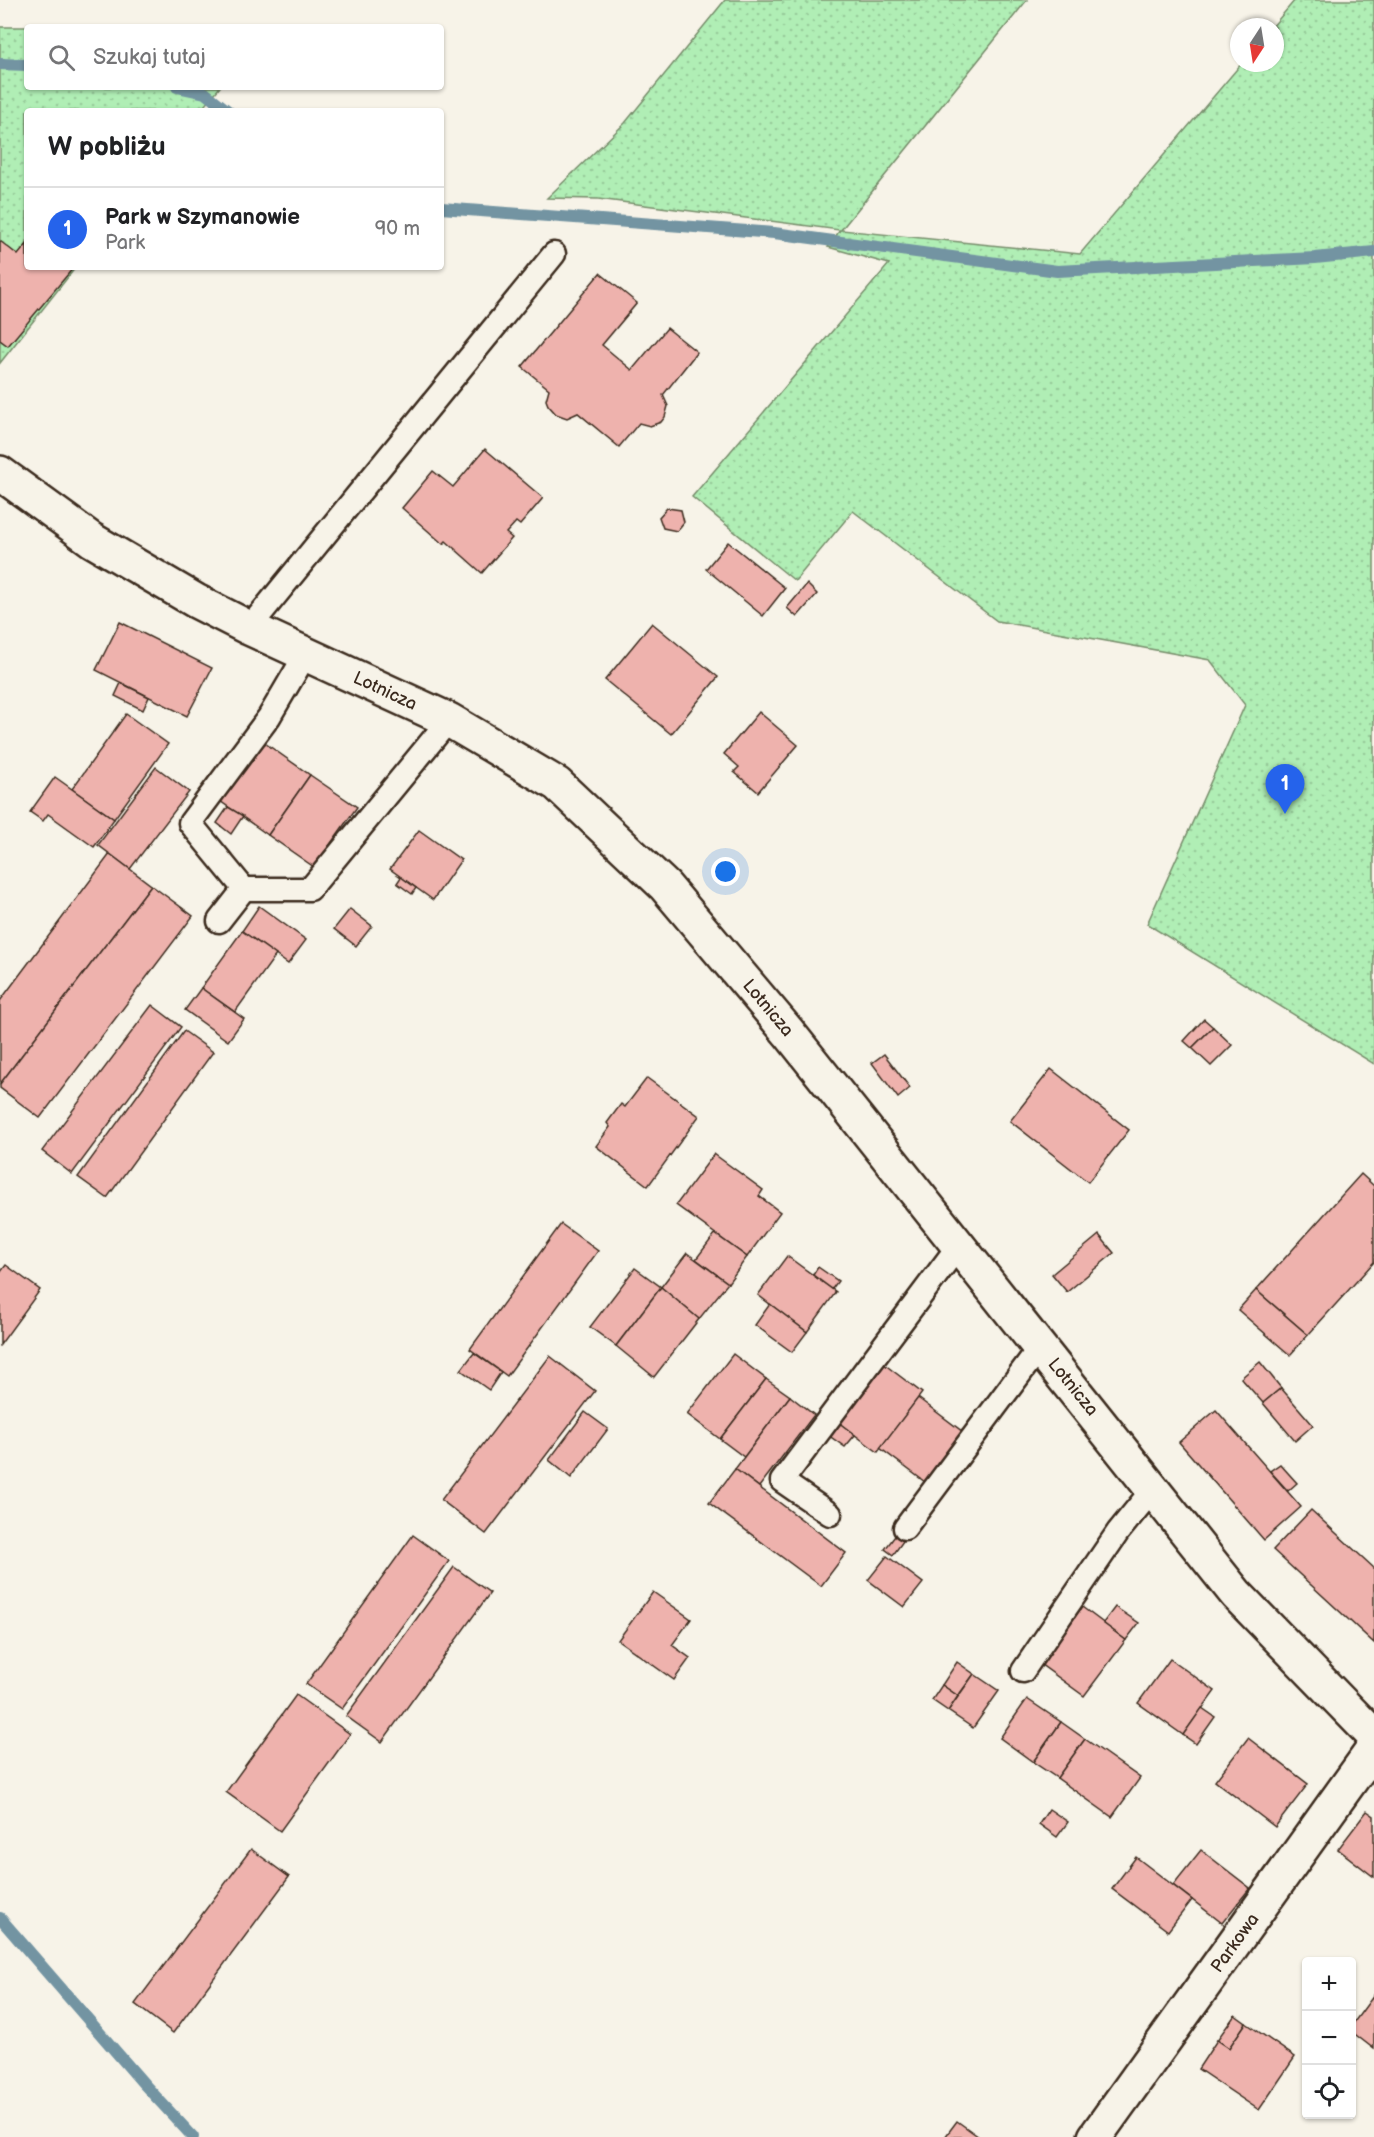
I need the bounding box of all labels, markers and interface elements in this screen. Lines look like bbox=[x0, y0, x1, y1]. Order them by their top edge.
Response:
north arrow bbox=[1230, 18, 1284, 72]
search box bbox=[24, 24, 444, 90]
icon: search bbox=[45, 41, 78, 74]
text: Szukaj tutaj bbox=[93, 44, 206, 71]
text: W pobliżu bbox=[48, 132, 166, 163]
text: Park w Szymanowie bbox=[105, 204, 300, 231]
text: 1 bbox=[63, 217, 72, 241]
text: 90 m bbox=[375, 217, 420, 241]
text: Park bbox=[105, 231, 145, 255]
street label: Lotnicza bbox=[350, 667, 420, 715]
pin: 1 bbox=[1266, 764, 1304, 814]
your location bbox=[711, 857, 740, 886]
street label: Lotnicza bbox=[738, 975, 798, 1041]
street label: Lotnicza bbox=[1043, 1354, 1103, 1420]
street label: Parkowa bbox=[1207, 1909, 1263, 1977]
map controls bbox=[1302, 1957, 1356, 2119]
button: + bbox=[1302, 1957, 1356, 2011]
button: − bbox=[1302, 2011, 1356, 2065]
button: locate bbox=[1302, 2065, 1356, 2119]

